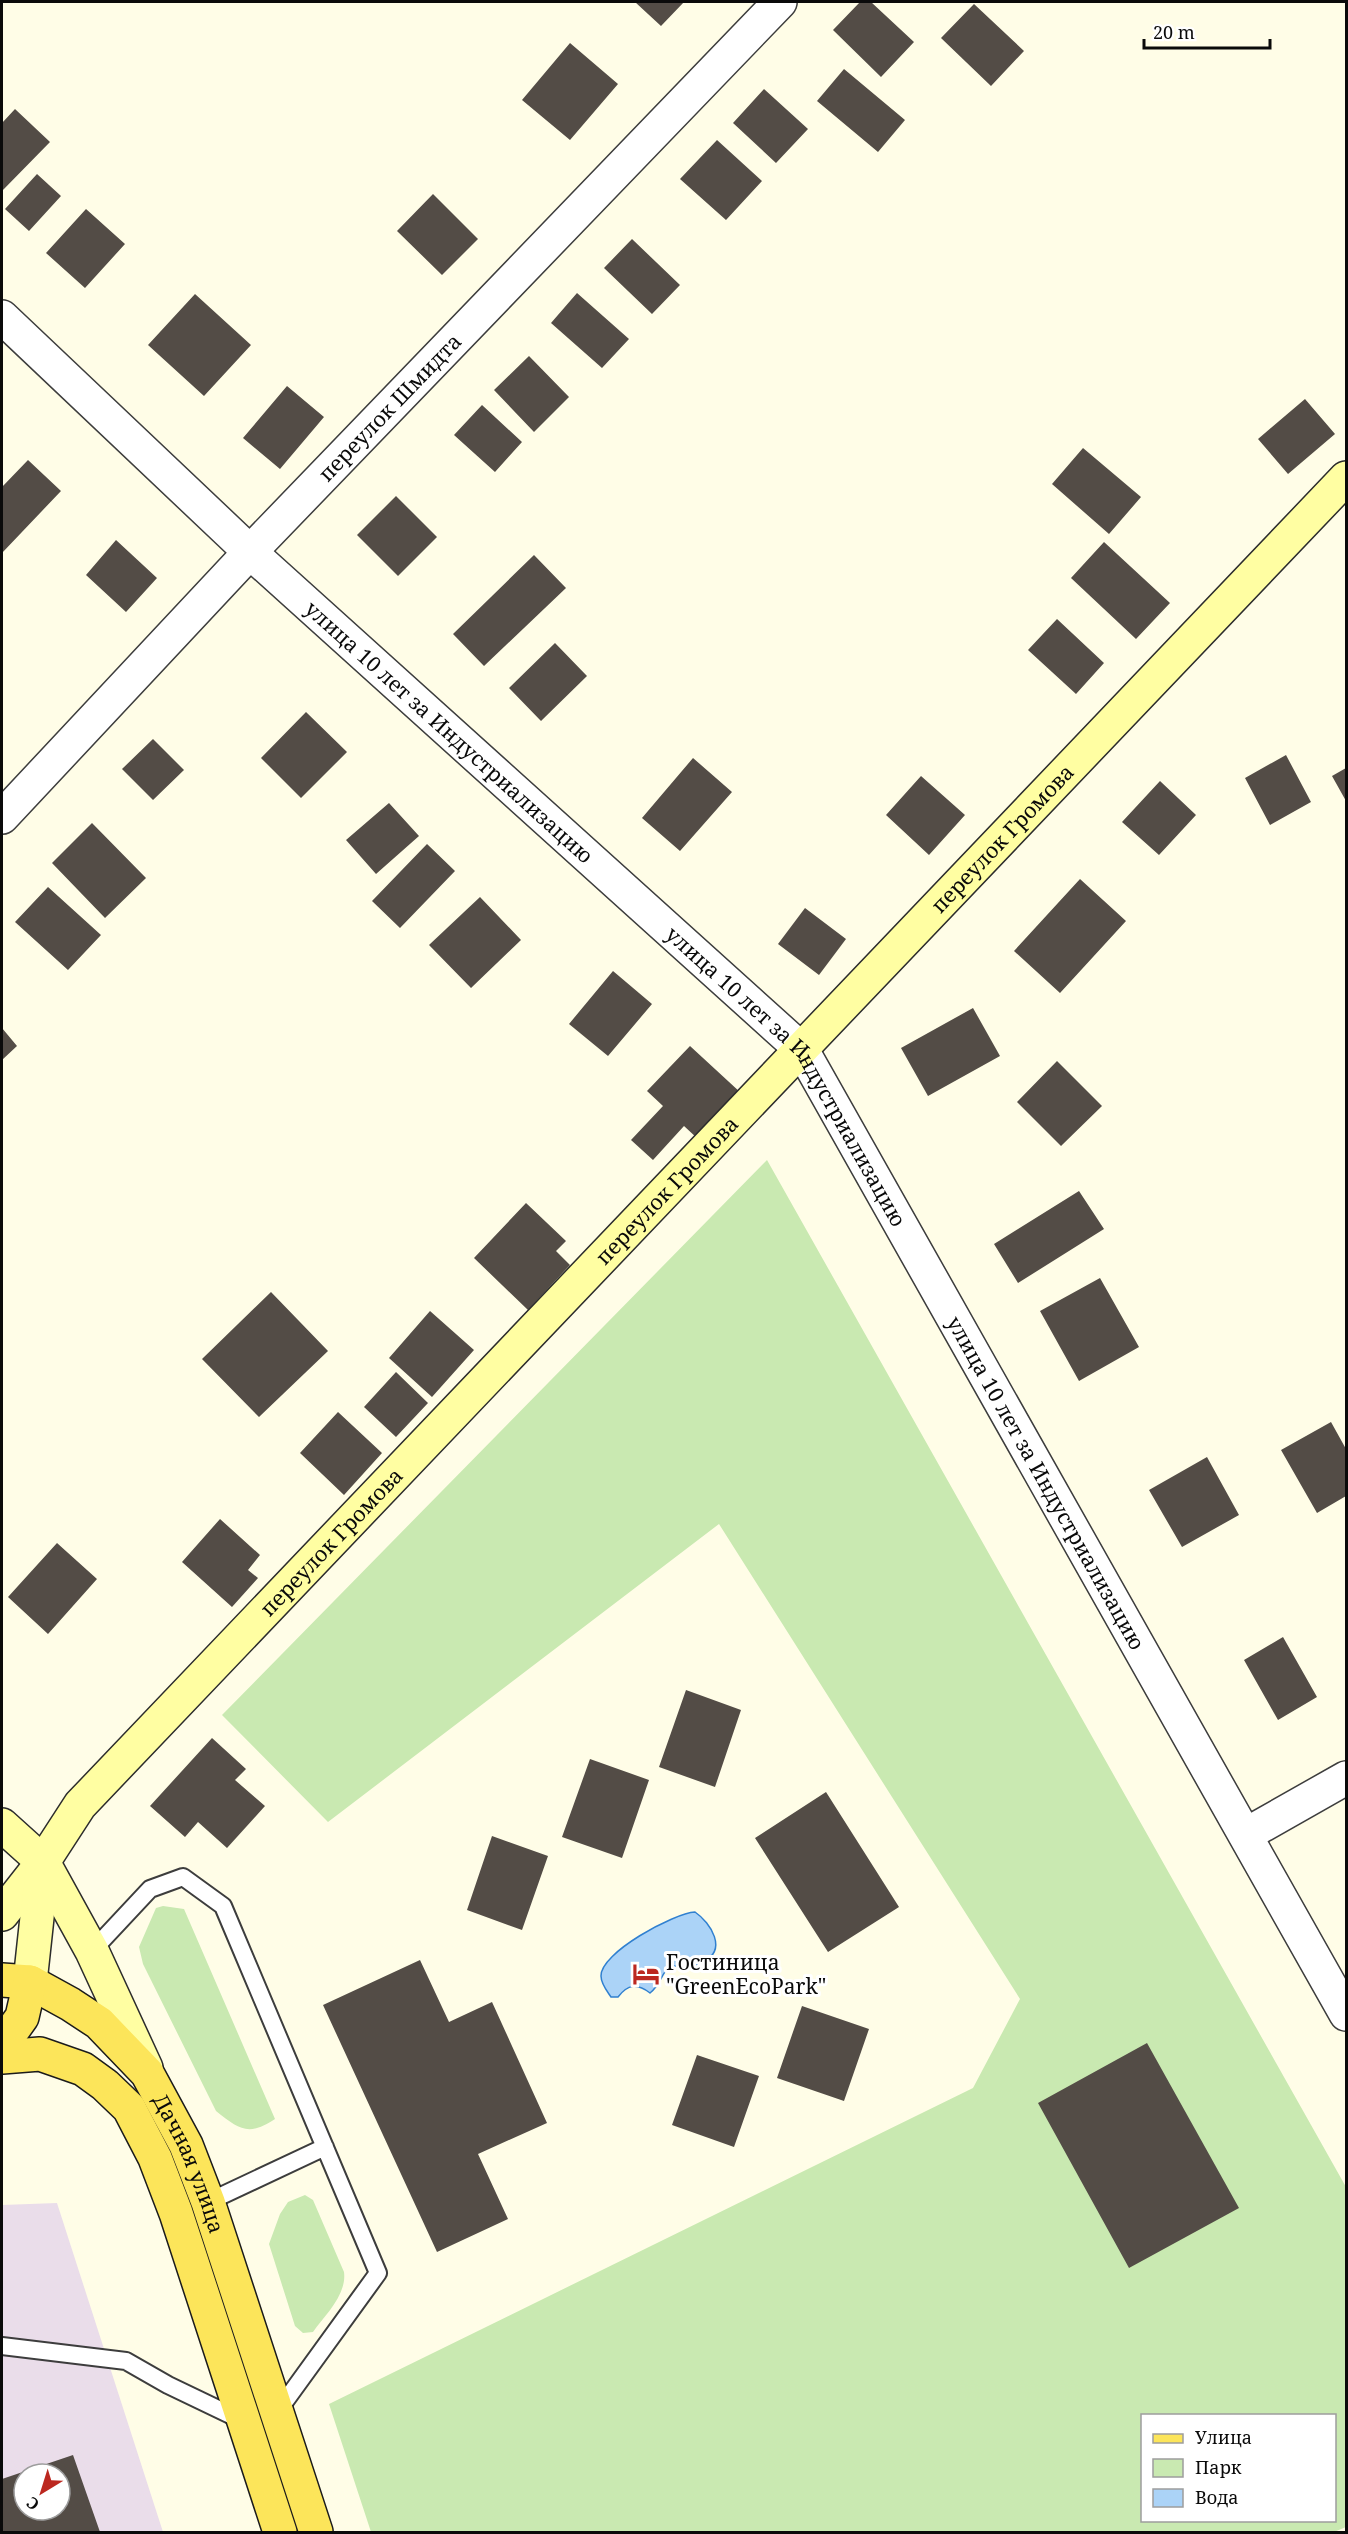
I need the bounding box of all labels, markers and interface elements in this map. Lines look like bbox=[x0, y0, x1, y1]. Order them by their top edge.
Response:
scale bar bbox=[1144, 12, 1270, 50]
text: 20 m bbox=[1153, 20, 1195, 44]
street label: переулок Шмидта bbox=[312, 327, 467, 487]
street label: улица 10 лет за Индустриализацию bbox=[299, 594, 599, 869]
street label: переулок Громова bbox=[925, 758, 1080, 919]
street label: улица 10 лет за Индустриализацию bbox=[660, 920, 913, 1231]
street label: переулок Громова bbox=[589, 1110, 744, 1270]
street label: улица 10 лет за Индустриализацию bbox=[941, 1311, 1152, 1655]
street label: переулок Громова bbox=[254, 1462, 409, 1622]
place label: Гостиница "GreenEcoPark" bbox=[666, 1948, 826, 2000]
hotel icon: Гостиница "GreenEcoPark" bbox=[631, 1959, 661, 1989]
street label: Дачная улица bbox=[147, 2089, 231, 2237]
legend bbox=[1141, 2414, 1336, 2522]
text: Улица bbox=[1195, 2425, 1252, 2449]
text: Парк bbox=[1195, 2455, 1242, 2479]
north arrow bbox=[12, 2462, 72, 2522]
text: Вода bbox=[1195, 2485, 1239, 2509]
text: С bbox=[22, 2492, 44, 2516]

